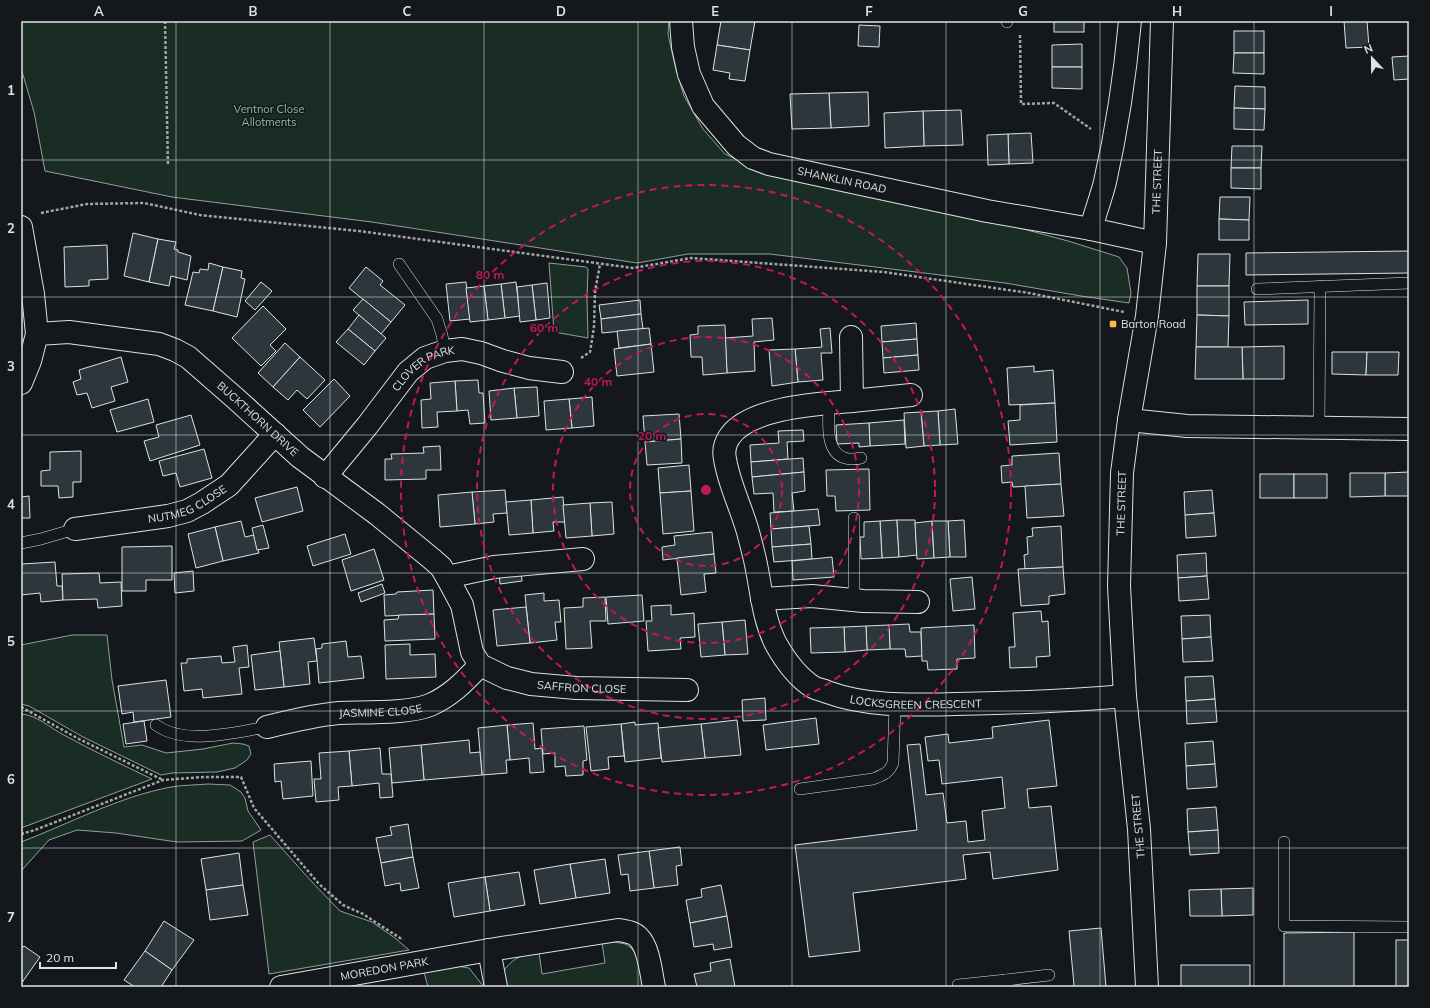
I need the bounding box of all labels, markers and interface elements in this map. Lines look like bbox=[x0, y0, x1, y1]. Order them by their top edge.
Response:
text: A bbox=[94, 3, 104, 19]
text: B bbox=[249, 3, 258, 19]
text: C bbox=[403, 3, 412, 19]
text: D bbox=[556, 3, 566, 19]
text: E bbox=[711, 3, 719, 19]
text: F bbox=[865, 3, 873, 19]
text: G bbox=[1018, 3, 1028, 19]
text: H bbox=[1172, 3, 1182, 19]
text: I bbox=[1329, 3, 1333, 19]
north arrow bbox=[1352, 38, 1392, 78]
text: N bbox=[1362, 41, 1375, 57]
text: 1 bbox=[7, 82, 15, 98]
park label: Ventnor Close Allotments bbox=[234, 102, 304, 129]
street label: THE STREET bbox=[1149, 149, 1165, 214]
street label: SHANKLIN ROAD bbox=[796, 163, 888, 196]
text: 2 bbox=[7, 220, 15, 236]
text: 80 m bbox=[476, 267, 504, 282]
place label: Barton Road bbox=[1121, 317, 1186, 331]
marker: Barton Road bbox=[1108, 319, 1118, 329]
text: 60 m bbox=[530, 320, 558, 335]
street label: CLOVER PARK bbox=[389, 343, 456, 394]
text: 3 bbox=[7, 358, 15, 374]
text: 40 m bbox=[584, 374, 612, 389]
street label: BUCKTHORN DRIVE bbox=[214, 379, 301, 459]
text: 20 m bbox=[638, 428, 666, 443]
street label: THE STREET bbox=[1113, 470, 1129, 536]
street label: NUTMEG CLOSE bbox=[147, 482, 229, 526]
centre of rings bbox=[699, 483, 713, 497]
text: 4 bbox=[7, 496, 15, 512]
text: 5 bbox=[7, 633, 15, 649]
street label: SAFFRON CLOSE bbox=[536, 678, 626, 696]
street label: LOCKSGREEN CRESCENT bbox=[849, 692, 982, 712]
street label: JASMINE CLOSE bbox=[339, 701, 424, 720]
text: 6 bbox=[7, 771, 15, 787]
street label: THE STREET bbox=[1128, 793, 1148, 859]
text: 7 bbox=[7, 909, 15, 925]
scale bar bbox=[40, 944, 116, 970]
text: 20 m bbox=[46, 950, 74, 965]
street label: MOREDON PARK bbox=[339, 954, 430, 983]

